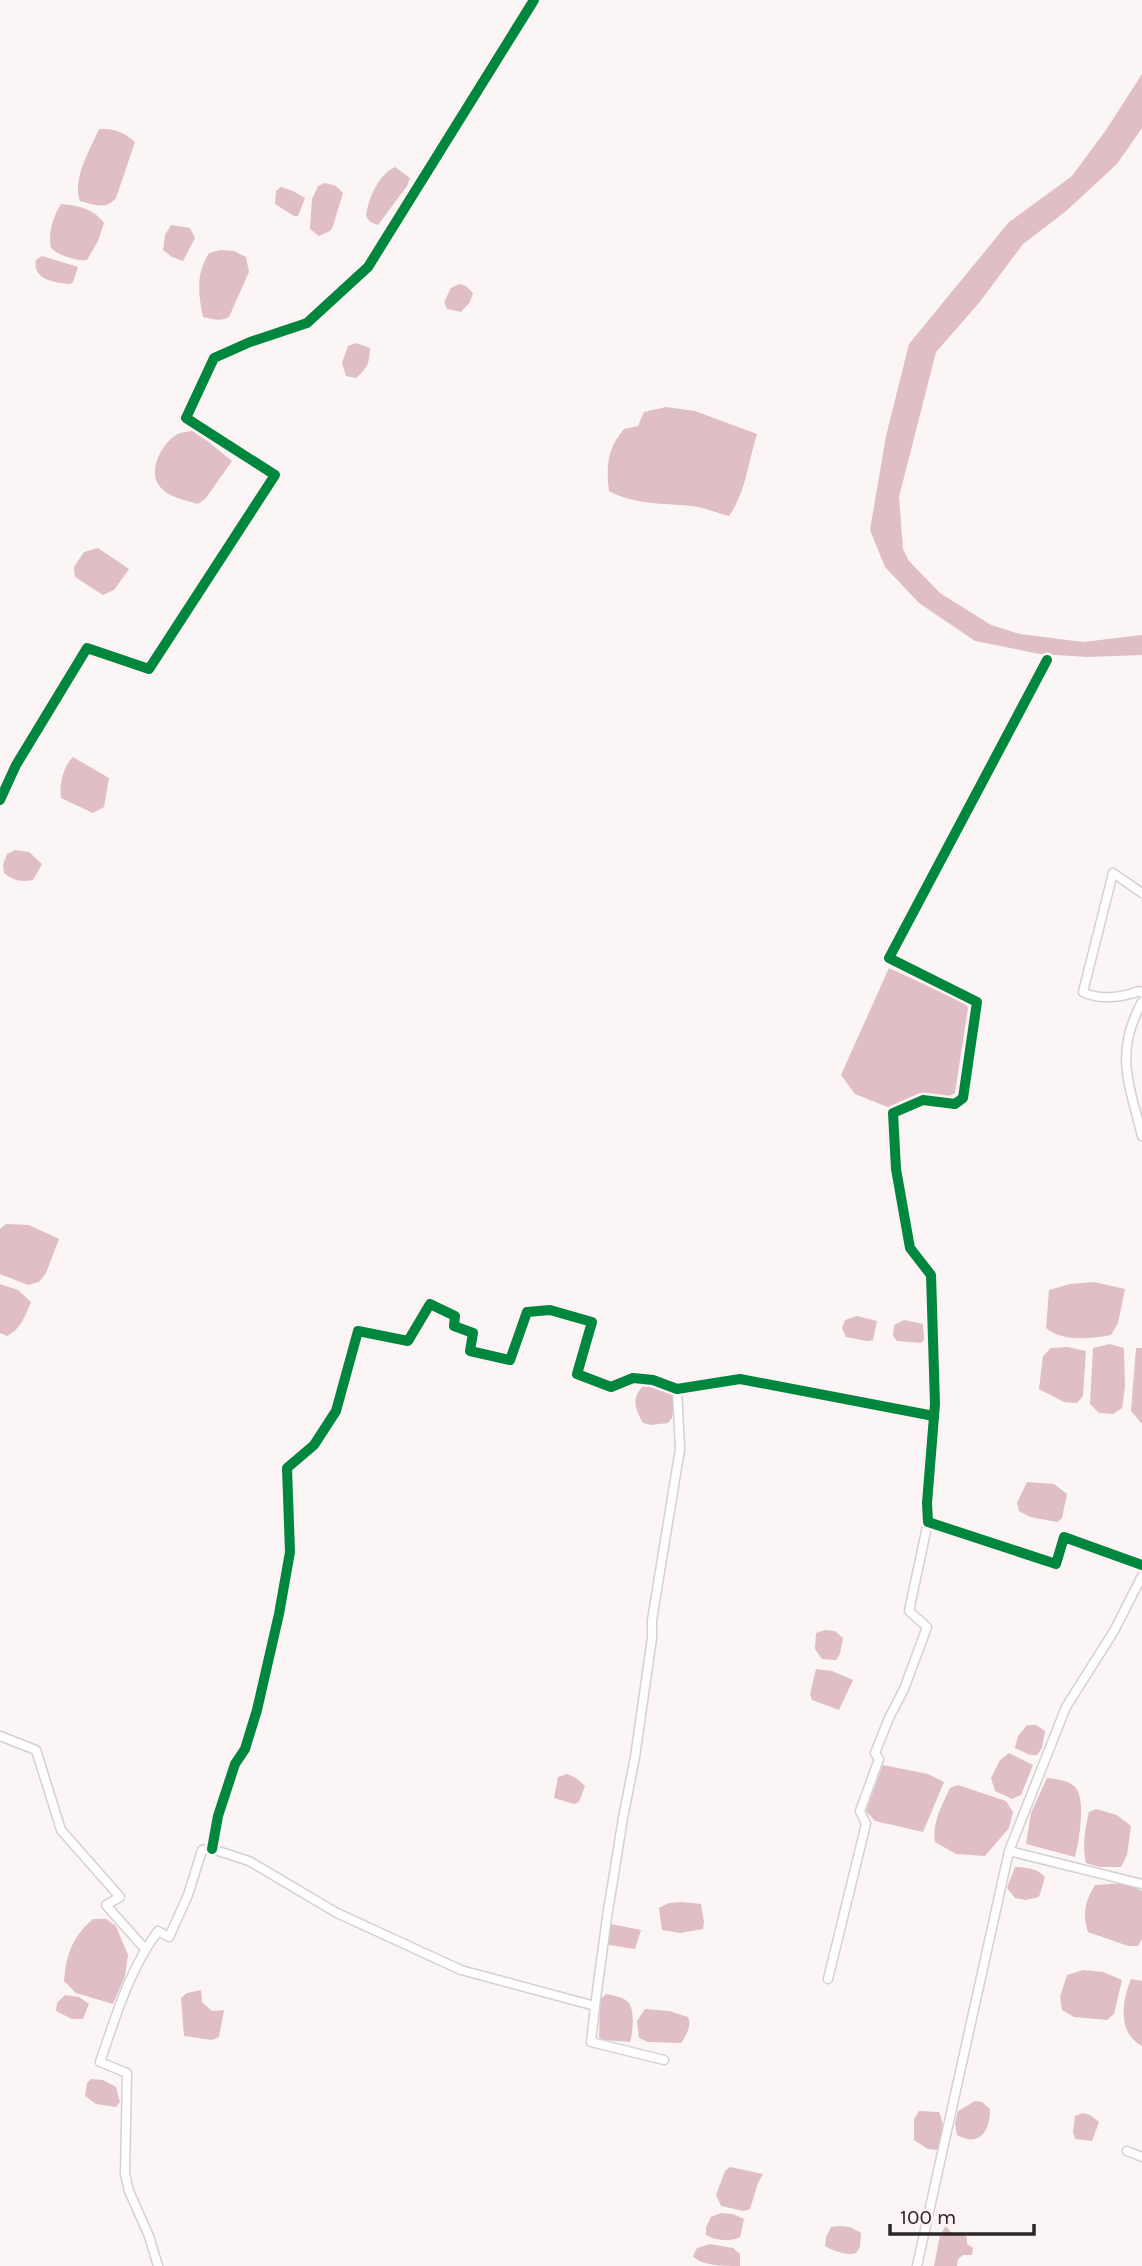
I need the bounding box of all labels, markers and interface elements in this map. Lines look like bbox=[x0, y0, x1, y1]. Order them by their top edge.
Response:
scale bar bbox=[890, 2192, 1034, 2236]
text: 100 m bbox=[900, 2205, 957, 2229]

